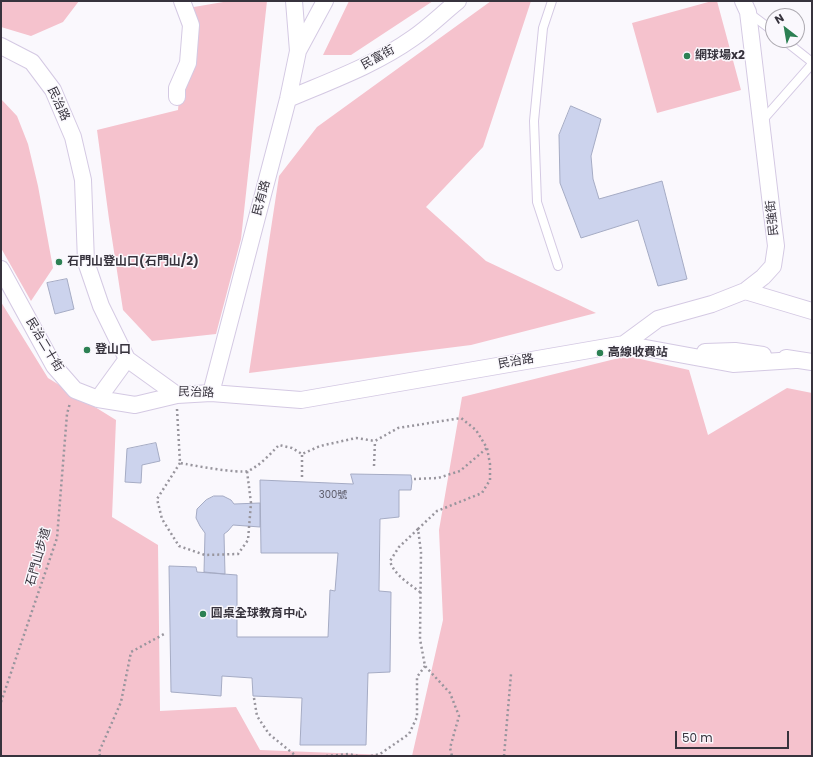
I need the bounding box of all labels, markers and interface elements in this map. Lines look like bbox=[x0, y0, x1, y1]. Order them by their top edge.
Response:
north arrow bbox=[765, 8, 805, 48]
text: N bbox=[772, 10, 787, 28]
street label: 民富街 bbox=[359, 43, 397, 73]
place label: 網球場x2 bbox=[695, 49, 745, 63]
marker: 網球場x2 bbox=[682, 51, 692, 61]
street label: 民治路 bbox=[44, 85, 72, 123]
street label: 民有路 bbox=[250, 179, 274, 217]
street label: 民強街 bbox=[764, 199, 782, 237]
place label: 石門山登山口(石門山/2) bbox=[67, 255, 199, 269]
marker: 石門山登山口(石門山/2) bbox=[54, 257, 64, 267]
street label: 民治二十街 bbox=[22, 316, 66, 374]
place label: 登山口 bbox=[95, 343, 131, 357]
marker: 登山口 bbox=[82, 345, 92, 355]
place label: 高線收費站 bbox=[608, 346, 668, 360]
marker: 高線收費站 bbox=[595, 348, 605, 358]
street label: 民治路 bbox=[497, 352, 535, 372]
street label: 民治路 bbox=[178, 385, 214, 401]
house number: 300號 bbox=[319, 489, 347, 501]
street label: 石門山步道 bbox=[24, 526, 54, 588]
place label: 圓桌全球教育中心 bbox=[211, 607, 307, 621]
marker: 圓桌全球教育中心 bbox=[198, 609, 208, 619]
scale bar bbox=[677, 723, 791, 749]
text: 50 m bbox=[682, 729, 713, 746]

